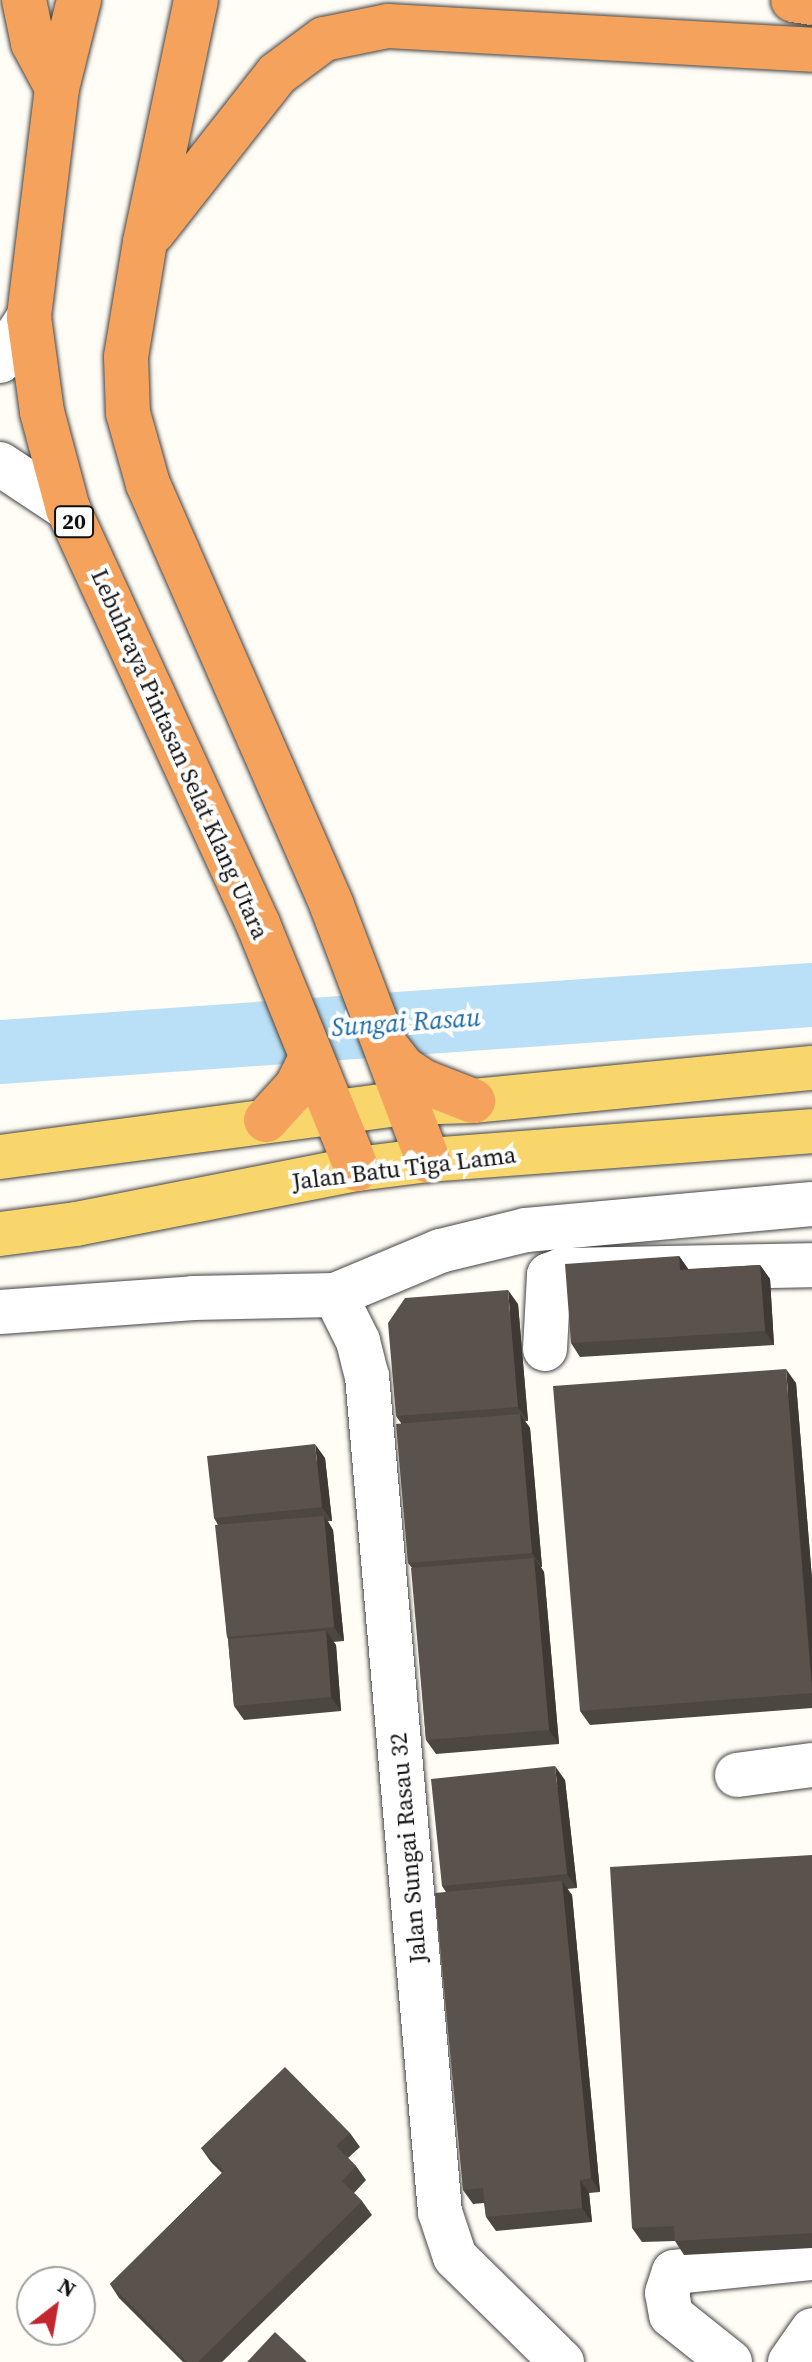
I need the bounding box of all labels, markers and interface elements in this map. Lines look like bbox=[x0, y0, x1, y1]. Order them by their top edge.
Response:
road number: 20 bbox=[54, 504, 94, 540]
street label: Lebuhraya Pintasan Selat Klang Utara bbox=[85, 565, 275, 943]
water label: Sungai Rasau bbox=[330, 1002, 482, 1044]
street label: Jalan Batu Tiga Lama bbox=[290, 1140, 518, 1196]
street label: Jalan Sungai Rasau 32 bbox=[384, 1732, 432, 1964]
north arrow bbox=[16, 2266, 96, 2346]
text: N bbox=[53, 2270, 82, 2304]

